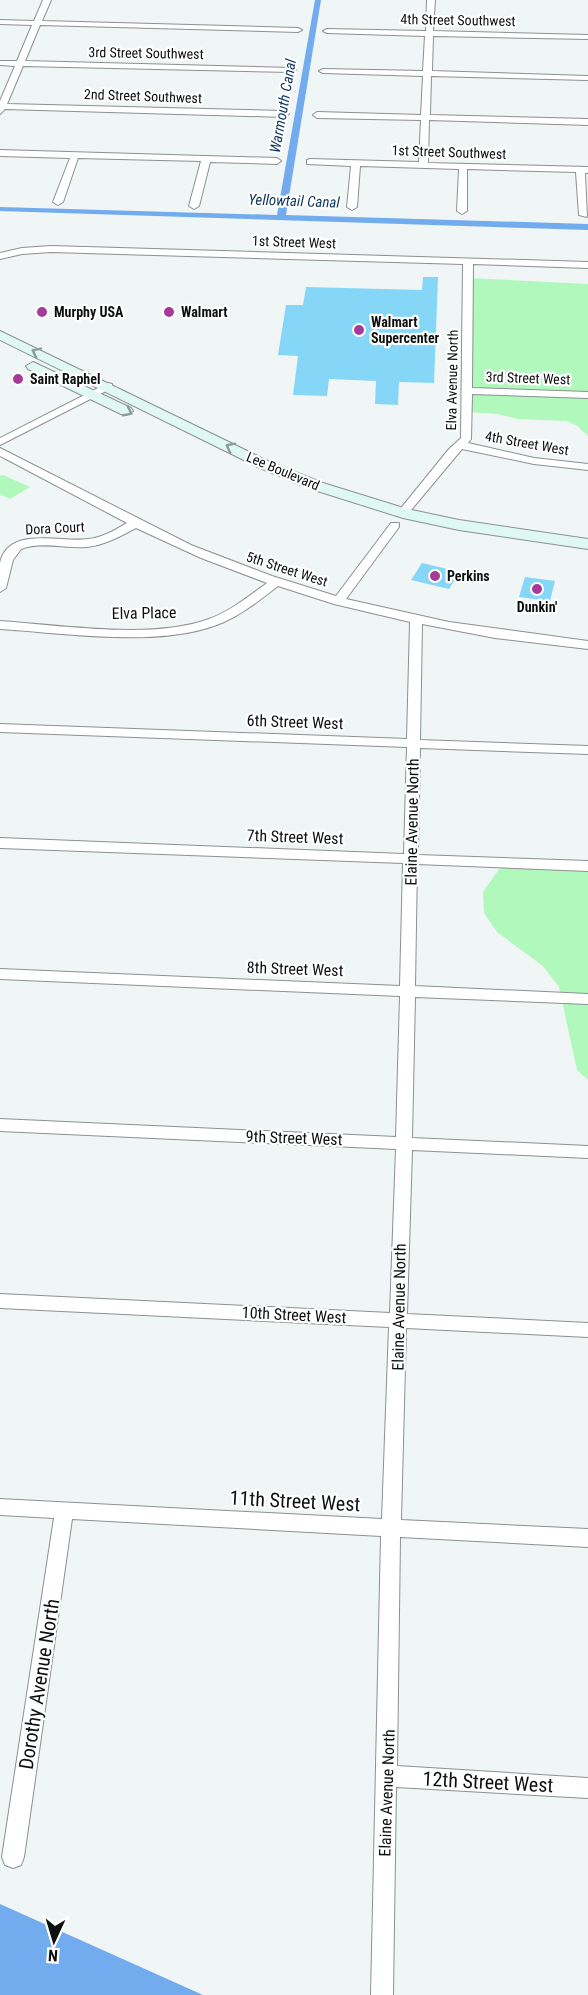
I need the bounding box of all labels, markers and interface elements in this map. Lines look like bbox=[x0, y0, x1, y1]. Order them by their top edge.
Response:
street label: 4th Street Southwest bbox=[400, 11, 516, 29]
street label: 3rd Street Southwest bbox=[88, 44, 204, 62]
water label: Warmouth Canal bbox=[266, 57, 300, 154]
street label: 2nd Street Southwest bbox=[84, 86, 202, 106]
street label: 1st Street Southwest bbox=[391, 142, 507, 162]
water label: Yellowtail Canal bbox=[248, 190, 341, 212]
street label: 1st Street West bbox=[252, 233, 336, 251]
place label: Murphy USA bbox=[54, 304, 124, 320]
place label: Walmart bbox=[181, 304, 228, 320]
marker: Murphy USA bbox=[35, 305, 49, 319]
marker: Walmart bbox=[162, 305, 176, 319]
place label: Walmart Supercenter bbox=[371, 314, 440, 346]
marker: Walmart Supercenter bbox=[352, 323, 366, 337]
street label: Elva Avenue North bbox=[443, 330, 461, 430]
one-way arrow bbox=[32, 347, 43, 359]
street label: 3rd Street West bbox=[485, 369, 571, 387]
place label: Saint Raphel bbox=[30, 371, 100, 387]
marker: Saint Raphel bbox=[11, 372, 25, 386]
one-way arrow bbox=[122, 405, 133, 417]
street label: 4th Street West bbox=[484, 428, 570, 458]
one-way arrow bbox=[225, 443, 236, 454]
street label: Lee Boulevard bbox=[244, 448, 322, 494]
street label: Dora Court bbox=[25, 518, 85, 538]
street label: 5th Street West bbox=[244, 548, 330, 590]
place label: Perkins bbox=[447, 568, 490, 584]
marker: Perkins bbox=[428, 569, 442, 583]
marker: Dunkin' bbox=[530, 582, 544, 596]
place label: Dunkin' bbox=[517, 599, 557, 615]
street label: Elva Place bbox=[111, 603, 177, 623]
street label: 6th Street West bbox=[246, 711, 344, 733]
street label: Elaine Avenue North bbox=[401, 758, 423, 886]
street label: 7th Street West bbox=[246, 826, 344, 848]
street label: 8th Street West bbox=[246, 958, 344, 980]
street label: 9th Street West bbox=[245, 1127, 343, 1149]
street label: Elaine Avenue North bbox=[388, 1243, 410, 1371]
street label: 10th Street West bbox=[241, 1303, 347, 1327]
street label: 11th Street West bbox=[229, 1486, 361, 1516]
street label: Dorothy Avenue North bbox=[14, 1597, 64, 1771]
street label: Elaine Avenue North bbox=[375, 1729, 399, 1857]
street label: 12th Street West bbox=[422, 1767, 554, 1797]
north arrow bbox=[24, 1911, 84, 1971]
text: N bbox=[47, 1946, 59, 1965]

